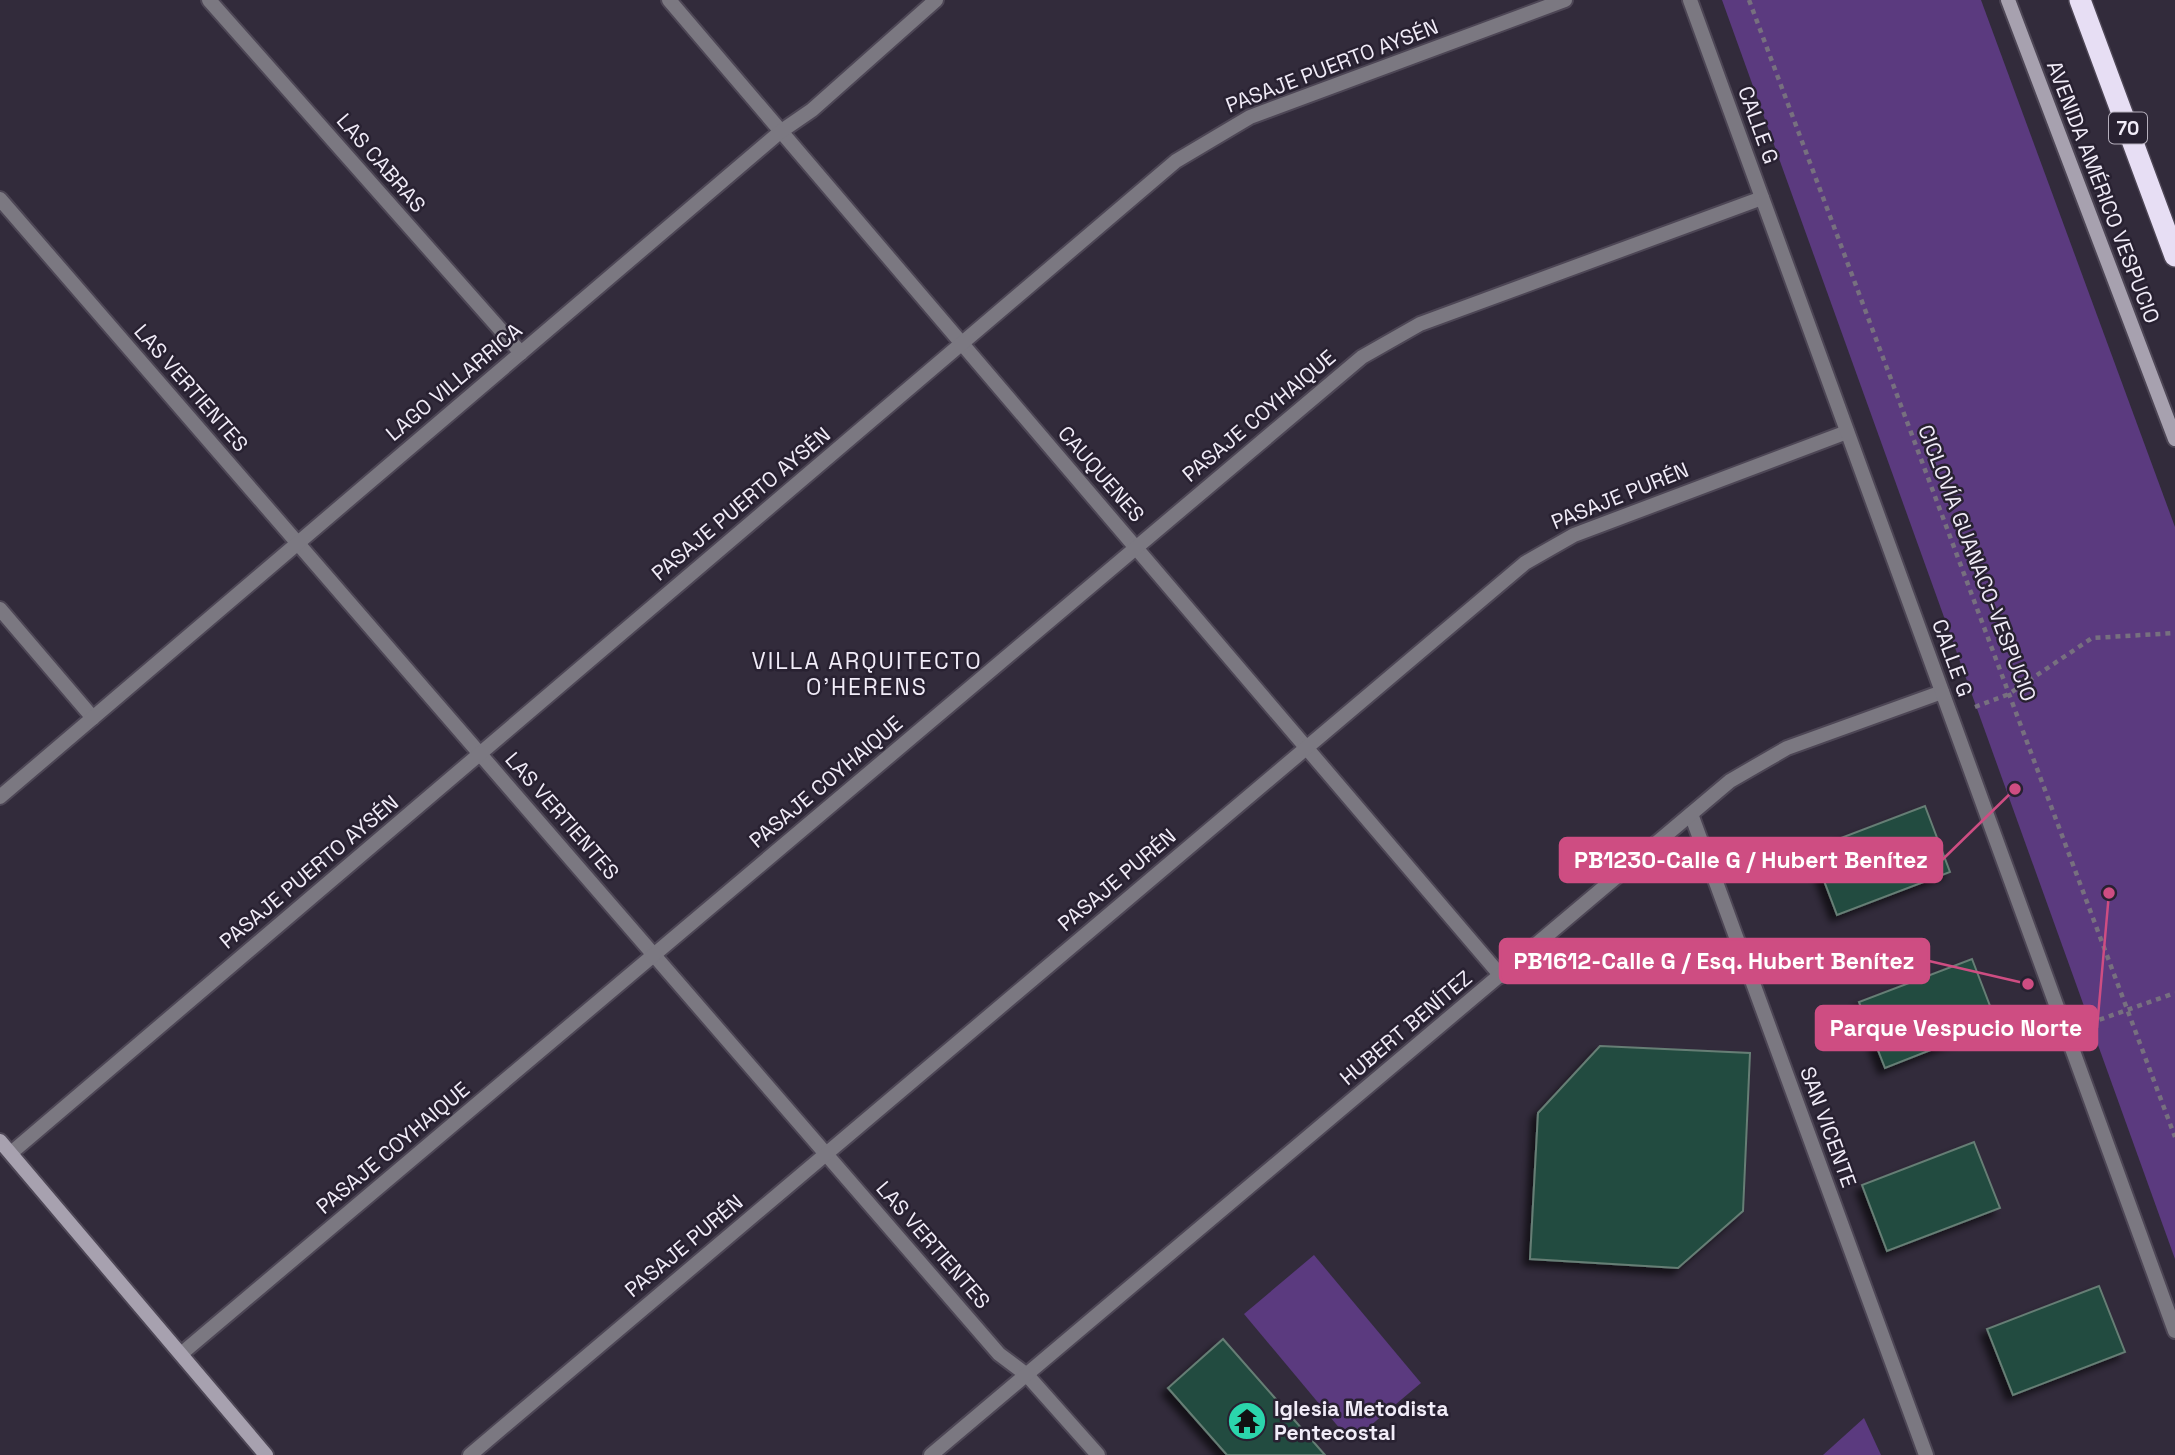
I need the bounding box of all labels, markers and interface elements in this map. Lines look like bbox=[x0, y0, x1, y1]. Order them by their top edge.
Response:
street label: PASAJE PUERTO AYSÉN bbox=[1222, 13, 1442, 119]
street label: AVENIDA AMÉRICO VESPUCIO bbox=[2041, 57, 2166, 327]
street label: CALLE G bbox=[1732, 82, 1785, 167]
street label: LAS CABRAS bbox=[331, 108, 432, 218]
road number: 70 bbox=[2109, 112, 2147, 144]
street label: LAGO VILLARRICA bbox=[380, 317, 527, 447]
street label: LAS VERTIENTES bbox=[128, 318, 254, 457]
street label: PASAJE COYHAIQUE bbox=[1176, 344, 1341, 488]
street label: CAUQUENES bbox=[1052, 420, 1151, 527]
street label: PASAJE PUERTO AYSÉN bbox=[646, 421, 836, 586]
street label: CICLOVÍA GUANACO-VESPUCIO bbox=[1912, 421, 2043, 705]
street label: PASAJE PURÉN bbox=[1547, 456, 1693, 535]
street label: CALLE G bbox=[1926, 615, 1979, 700]
district label: VILLA ARQUITECTO O'HERENS bbox=[751, 646, 983, 702]
street label: PASAJE COYHAIQUE bbox=[743, 710, 908, 854]
street label: LAS VERTIENTES bbox=[499, 746, 625, 885]
street label: PASAJE PUERTO AYSÉN bbox=[214, 789, 404, 954]
street label: PASAJE PURÉN bbox=[1052, 822, 1181, 937]
callout: PB1230-Calle G / Hubert Benítez bbox=[1560, 838, 1942, 882]
text: PB1230-Calle G / Hubert Benítez bbox=[1574, 845, 1928, 875]
callout: PB1612-Calle G / Esq. Hubert Benítez bbox=[1500, 939, 1929, 983]
text: PB1612-Calle G / Esq. Hubert Benítez bbox=[1514, 946, 1914, 976]
street label: HUBERT BENÍTEZ bbox=[1334, 964, 1477, 1091]
callout: Parque Vespucio Norte bbox=[1816, 1006, 2097, 1050]
text: Parque Vespucio Norte bbox=[1830, 1013, 2082, 1043]
street label: SAN VICENTE bbox=[1794, 1063, 1863, 1191]
street label: PASAJE COYHAIQUE bbox=[310, 1076, 475, 1220]
street label: LAS VERTIENTES bbox=[870, 1175, 996, 1314]
street label: PASAJE PURÉN bbox=[619, 1188, 748, 1303]
place label: Iglesia Metodista Pentecostal bbox=[1274, 1395, 1449, 1446]
temple icon: Iglesia Metodista Pentecostal bbox=[1226, 1400, 1268, 1442]

